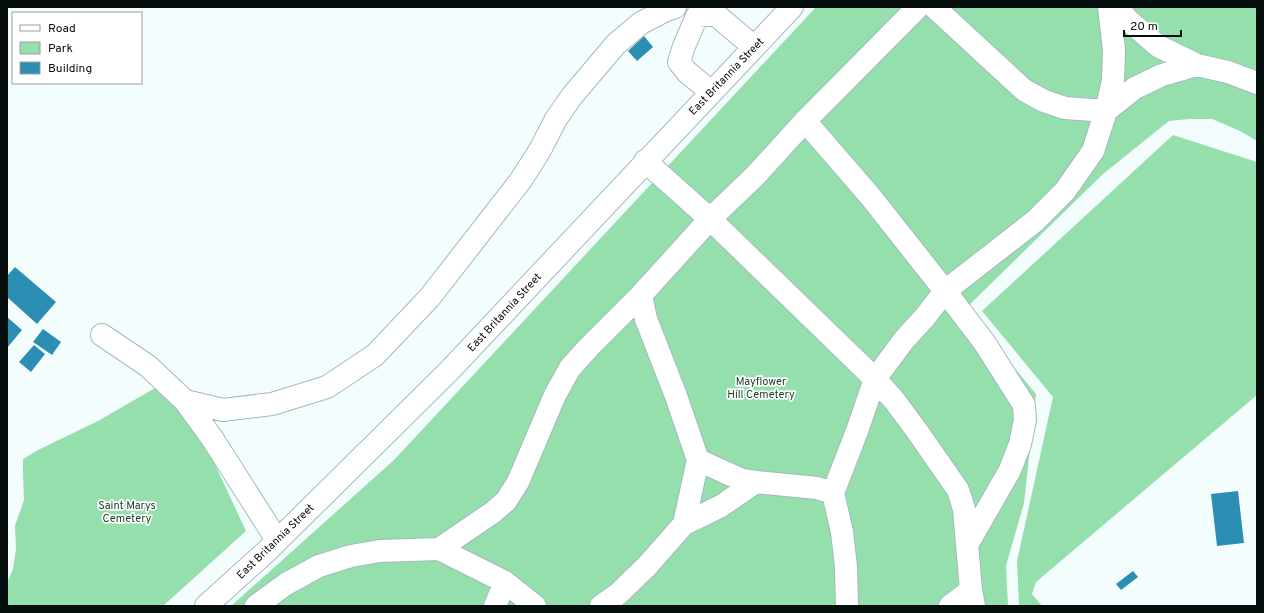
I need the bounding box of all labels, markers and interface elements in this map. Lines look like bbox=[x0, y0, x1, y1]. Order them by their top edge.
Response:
legend bbox=[12, 12, 142, 84]
scale bar bbox=[1124, 12, 1181, 38]
text: 20 m bbox=[1130, 19, 1158, 35]
text: Road bbox=[48, 21, 76, 37]
street label: East Britannia Street bbox=[686, 35, 767, 118]
text: Park bbox=[48, 41, 73, 57]
text: Building bbox=[48, 61, 92, 77]
street label: East Britannia Street bbox=[465, 270, 545, 355]
park label: Mayflower Hill Cemetery bbox=[727, 375, 795, 402]
park label: Saint Marys Cemetery bbox=[98, 499, 156, 526]
street label: East Britannia Street bbox=[234, 501, 317, 582]

